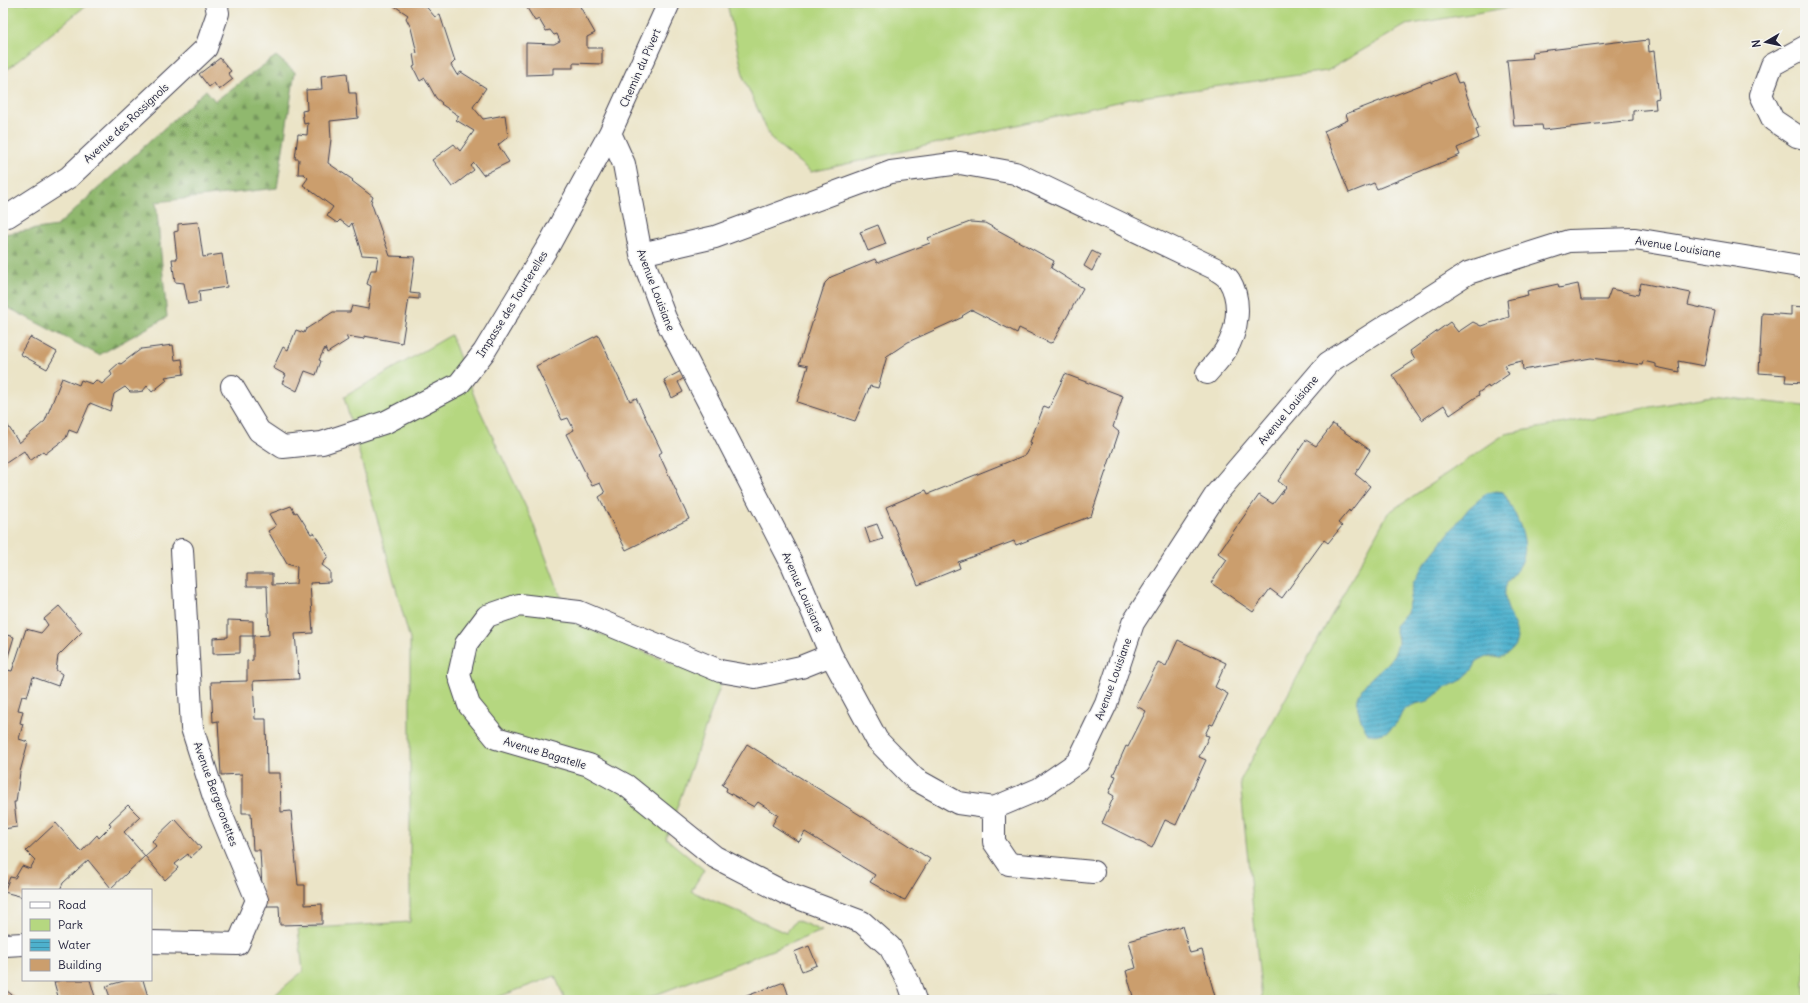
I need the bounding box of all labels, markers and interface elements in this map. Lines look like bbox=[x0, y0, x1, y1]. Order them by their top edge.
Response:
north arrow bbox=[1746, 22, 1786, 62]
street label: Chemin du Pivert bbox=[616, 26, 664, 110]
text: N bbox=[1749, 39, 1764, 48]
street label: Avenue des Rossignols bbox=[81, 80, 171, 166]
street label: Avenue Louisiane bbox=[1634, 233, 1722, 261]
street label: Avenue Louisiane bbox=[634, 247, 678, 333]
street label: Impasse des Tourterelles bbox=[473, 248, 551, 360]
street label: Avenue Louisiane bbox=[1255, 372, 1321, 448]
street label: Avenue Louisiane bbox=[779, 550, 827, 634]
street label: Avenue Louisiane bbox=[1092, 636, 1134, 722]
street label: Avenue Bagatelle bbox=[502, 734, 588, 772]
street label: Avenue Bergeronettes bbox=[191, 740, 241, 848]
legend bbox=[22, 889, 152, 981]
text: Road bbox=[58, 897, 86, 912]
text: Park bbox=[58, 917, 83, 932]
text: Water bbox=[58, 937, 91, 952]
text: Building bbox=[58, 957, 102, 972]

